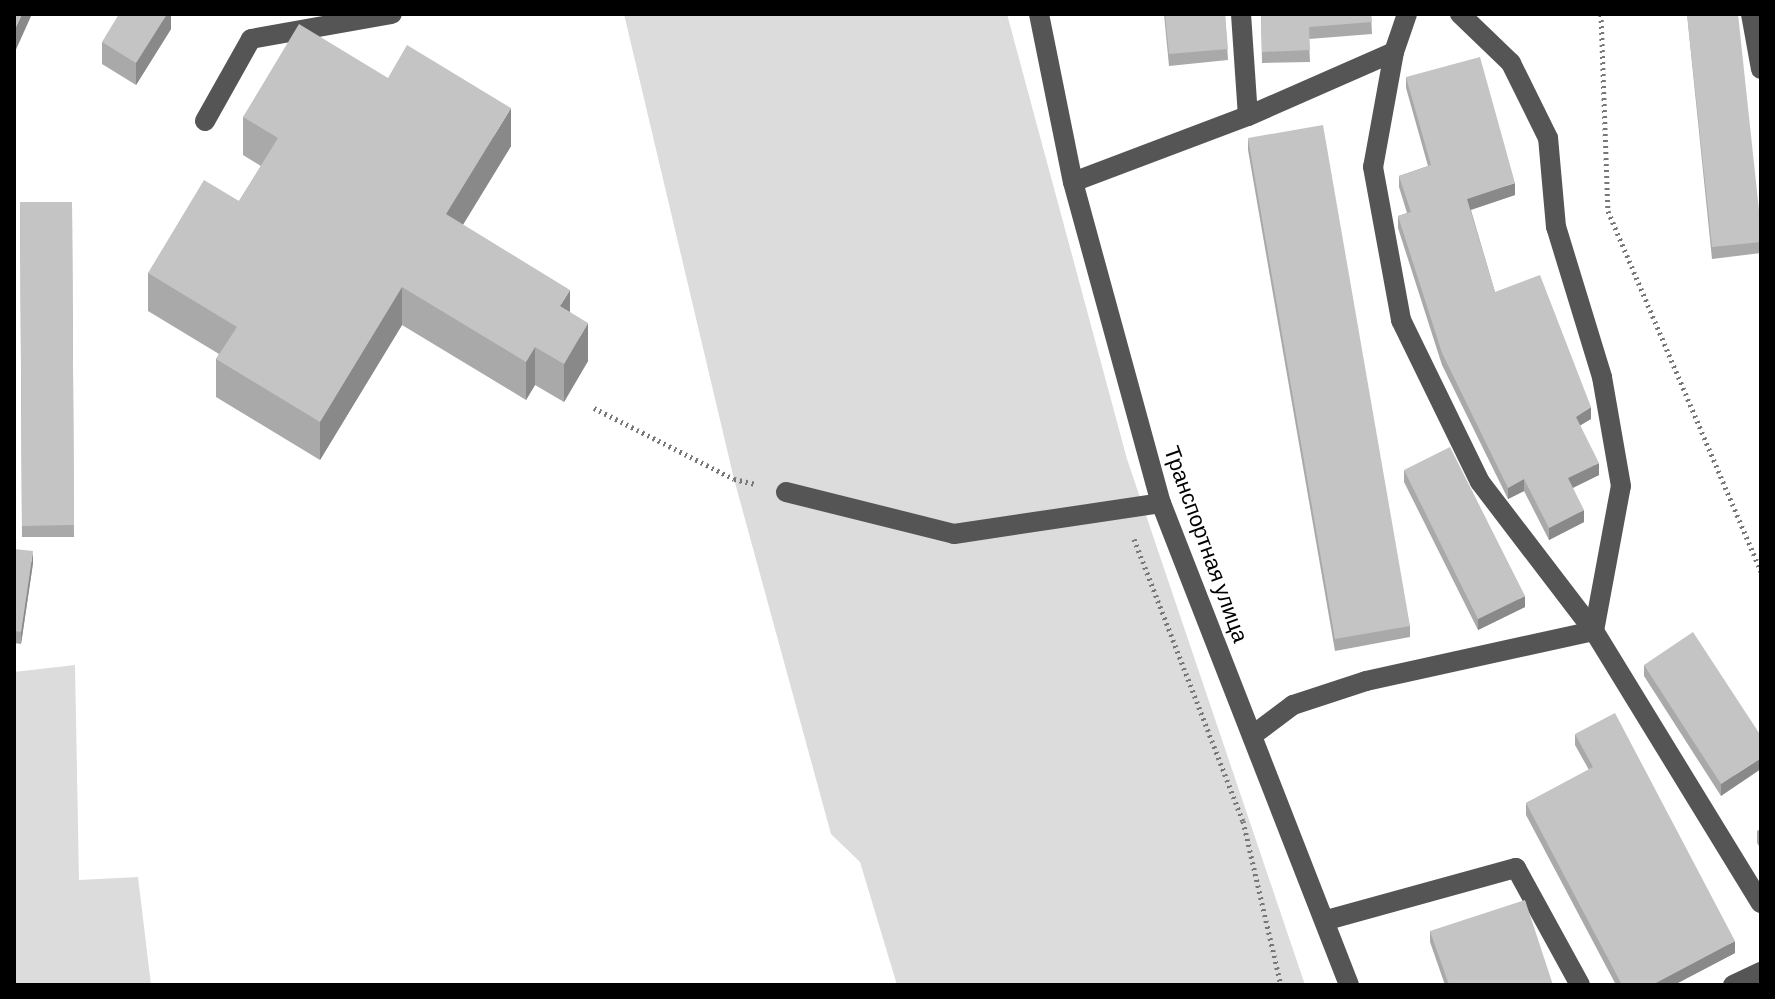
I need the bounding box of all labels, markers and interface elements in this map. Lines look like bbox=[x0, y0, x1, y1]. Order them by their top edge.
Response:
street label: Транспортная улица bbox=[1159, 442, 1255, 646]

